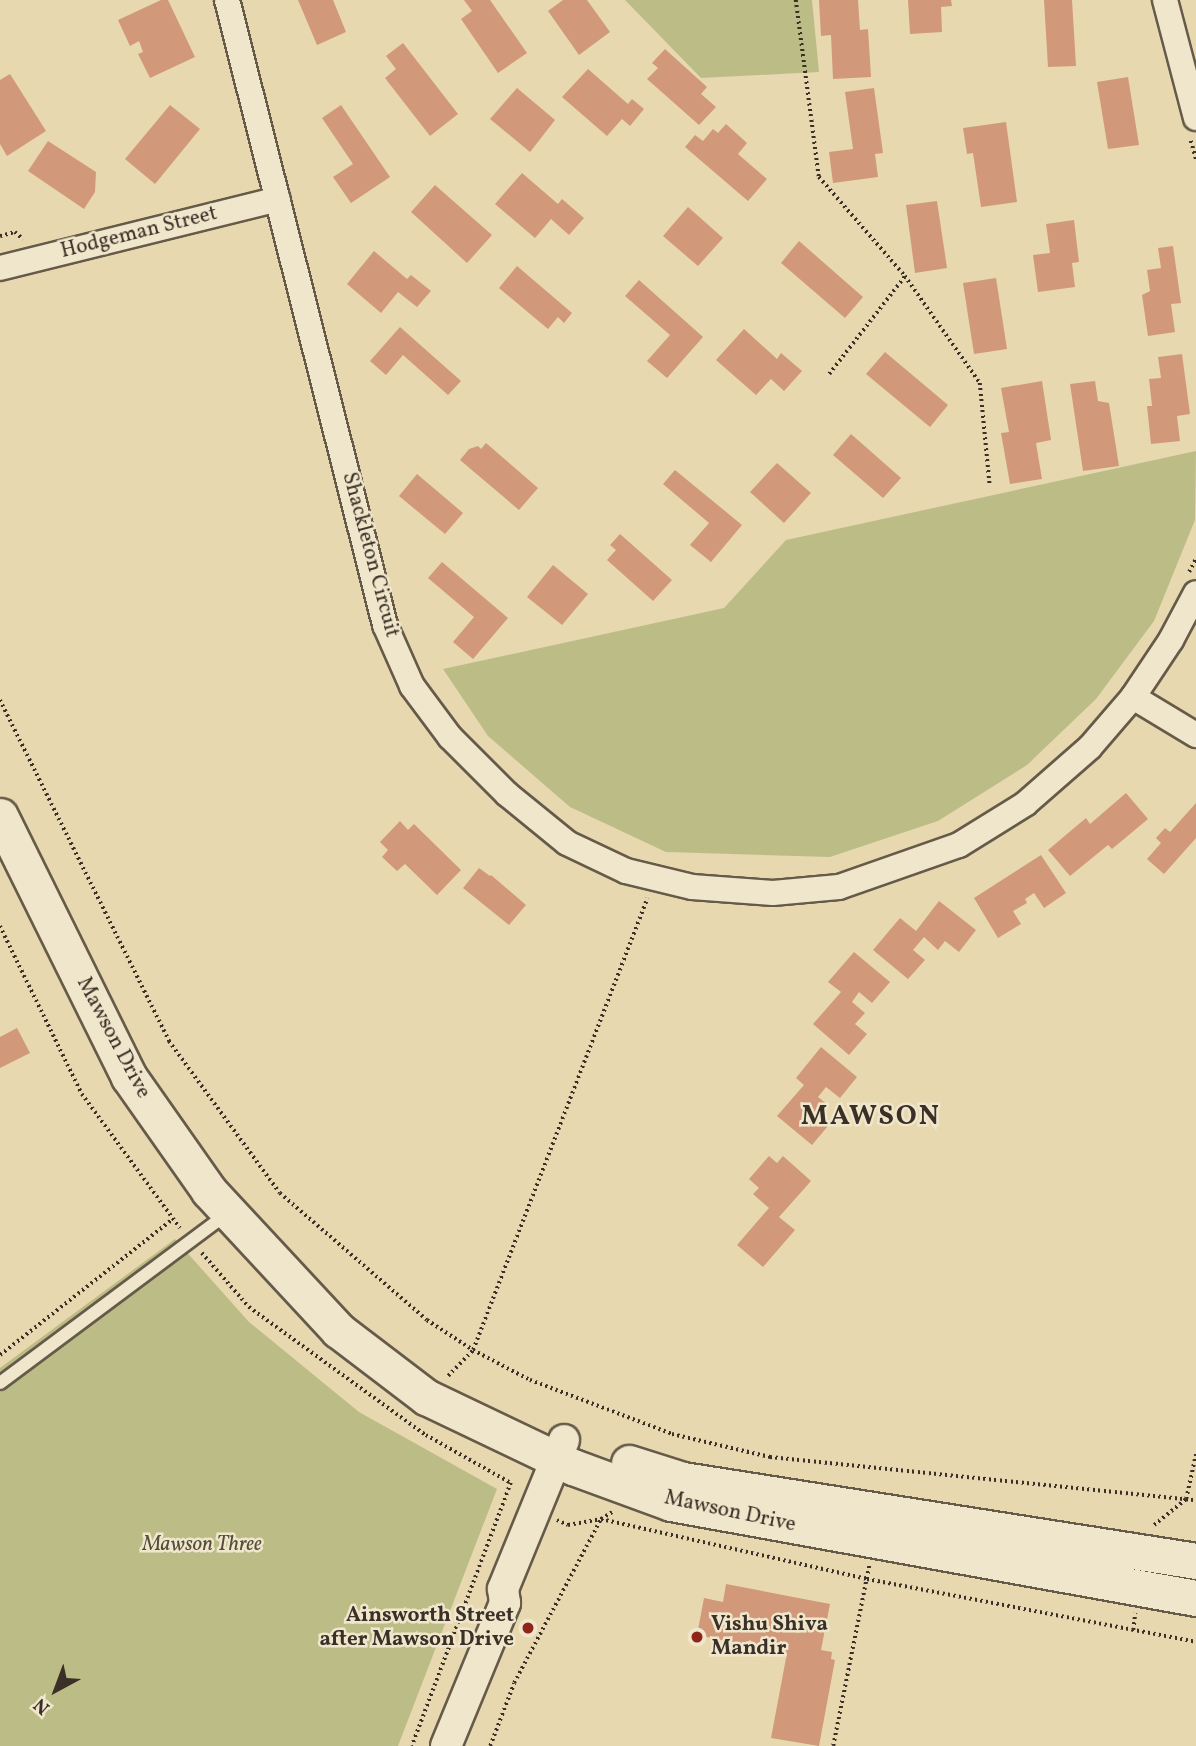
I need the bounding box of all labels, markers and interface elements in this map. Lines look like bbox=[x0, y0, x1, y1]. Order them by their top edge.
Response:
street label: Hodgeman Street bbox=[58, 201, 220, 265]
street label: Shackleton Circuit bbox=[336, 470, 404, 640]
street label: Mawson Drive bbox=[70, 973, 156, 1103]
district label: MAWSON bbox=[802, 1100, 940, 1134]
street label: Mawson Drive bbox=[662, 1486, 798, 1538]
park label: Mawson Three bbox=[142, 1532, 262, 1558]
place label: Ainsworth Street after Mawson Drive bbox=[319, 1603, 514, 1653]
place label: Vishu Shiva Mandir bbox=[711, 1612, 828, 1662]
marker: Ainsworth Street after Mawson Drive bbox=[520, 1620, 536, 1636]
marker: Vishu Shiva Mandir bbox=[689, 1629, 705, 1645]
north arrow bbox=[21, 1655, 91, 1725]
text: N bbox=[28, 1692, 56, 1720]

